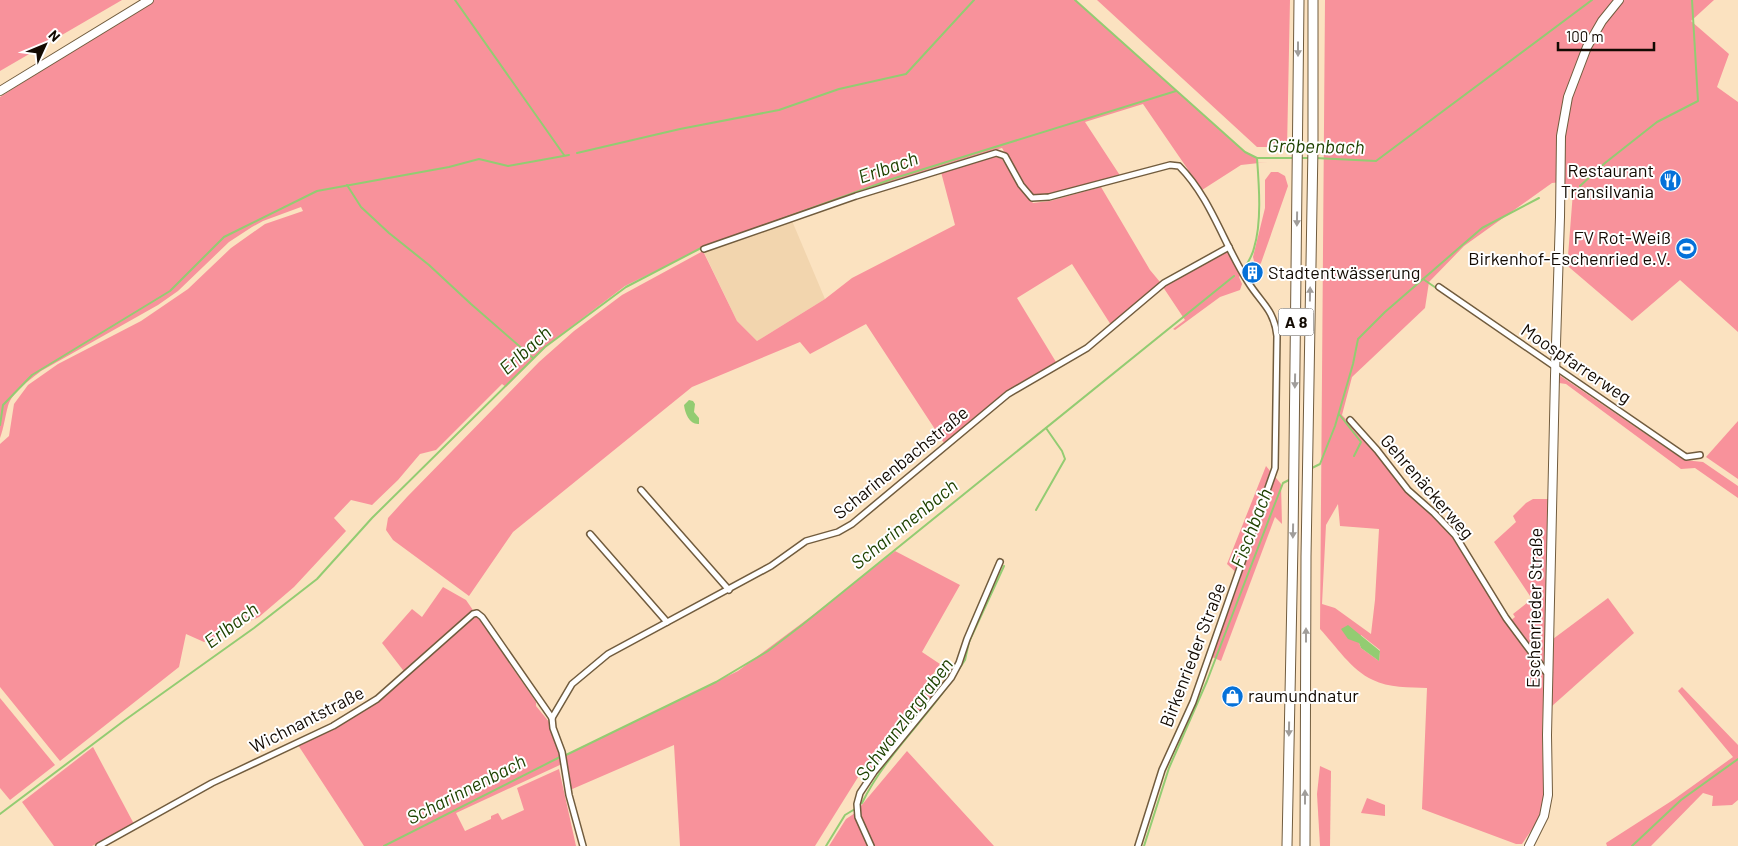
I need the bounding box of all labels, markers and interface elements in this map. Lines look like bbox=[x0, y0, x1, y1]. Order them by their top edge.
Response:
north arrow bbox=[20, 20, 70, 70]
scale bar bbox=[1558, 20, 1654, 52]
text: N bbox=[45, 26, 64, 45]
text: 100 m bbox=[1566, 27, 1604, 45]
one-way arrow bbox=[1294, 41, 1302, 57]
water label: Gröbenbach bbox=[1267, 133, 1365, 158]
water label: Erlbach bbox=[855, 146, 921, 187]
place label: Restaurant Transilvania bbox=[1561, 159, 1654, 202]
restaurant icon: Restaurant Transilvania bbox=[1658, 169, 1682, 193]
one-way arrow bbox=[1293, 211, 1301, 227]
place label: FV Rot-Weiß Birkenhof-Eschenried e.V. bbox=[1468, 226, 1671, 269]
sports icon: FV Rot-Weiß Birkenhof-Eschenried e.V. bbox=[1675, 236, 1699, 260]
building icon: Stadtentwässerung bbox=[1240, 261, 1264, 285]
place label: Stadtentwässerung bbox=[1268, 261, 1420, 283]
one-way arrow bbox=[1306, 286, 1314, 302]
road number: A 8 bbox=[1278, 308, 1314, 336]
street label: Moospfarrerweg bbox=[1517, 318, 1636, 408]
water label: Erlbach bbox=[494, 320, 555, 379]
one-way arrow bbox=[1291, 374, 1299, 390]
street label: Scharinenbachstraße bbox=[828, 401, 972, 523]
street label: Gehrenäckerweg bbox=[1376, 429, 1479, 543]
water label: Scharinnenbach bbox=[846, 473, 962, 574]
water label: Fischbach bbox=[1225, 485, 1276, 571]
one-way arrow bbox=[1289, 523, 1297, 539]
street label: Eschenrieder Straße bbox=[1522, 528, 1546, 688]
street label: Birkenrieder Straße bbox=[1154, 579, 1230, 730]
water label: Erlbach bbox=[199, 597, 262, 652]
one-way arrow bbox=[1302, 627, 1310, 643]
water label: Schwanzlergraben bbox=[850, 653, 957, 785]
street label: Wichnantstraße bbox=[246, 681, 367, 757]
shop icon: raumundnatur bbox=[1220, 684, 1244, 708]
place label: raumundnatur bbox=[1248, 684, 1359, 706]
one-way arrow bbox=[1285, 721, 1293, 737]
water label: Scharinnenbach bbox=[402, 749, 529, 829]
one-way arrow bbox=[1301, 789, 1309, 805]

